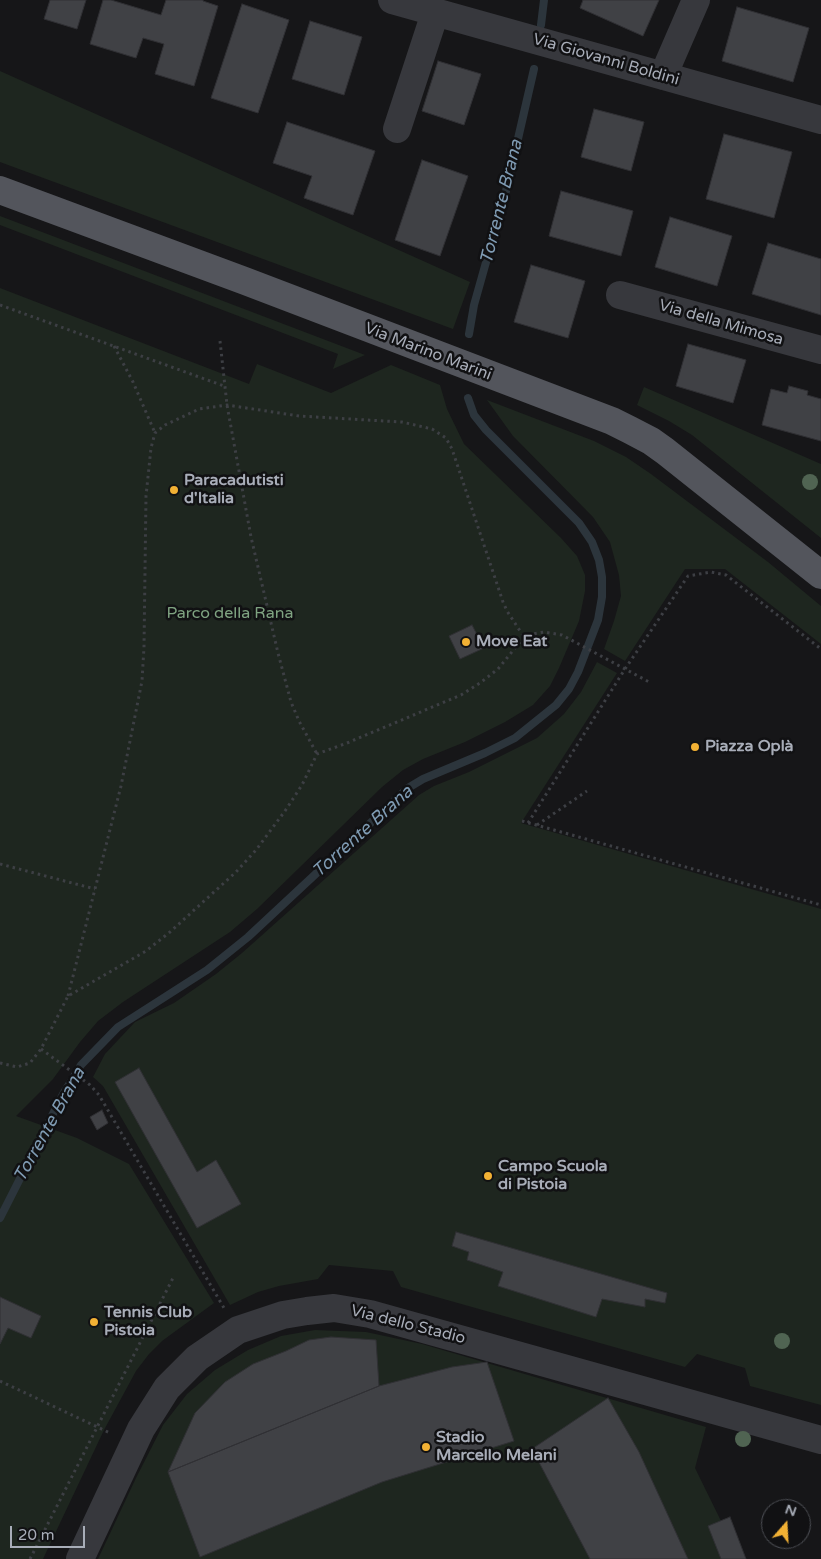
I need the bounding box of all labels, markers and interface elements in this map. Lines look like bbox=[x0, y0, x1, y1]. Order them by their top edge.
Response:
street label: Via Giovanni Boldini bbox=[531, 30, 681, 90]
water label: Torrente Brana bbox=[476, 138, 528, 266]
street label: Via della Mimosa bbox=[656, 296, 786, 350]
street label: Via Marino Marini bbox=[362, 319, 494, 385]
place label: Paracadutisti d'Italia bbox=[184, 471, 284, 509]
marker: Paracadutisti d'Italia bbox=[168, 484, 180, 496]
park label: Parco della Rana bbox=[167, 604, 293, 624]
place label: Move Eat bbox=[476, 632, 547, 652]
marker: Move Eat bbox=[460, 636, 472, 648]
place label: Piazza Oplà bbox=[705, 737, 794, 757]
marker: Piazza Oplà bbox=[689, 741, 701, 753]
water label: Torrente Brana bbox=[308, 781, 418, 883]
water label: Torrente Brana bbox=[10, 1064, 90, 1186]
place label: Campo Scuola di Pistoia bbox=[498, 1157, 608, 1195]
marker: Campo Scuola di Pistoia bbox=[482, 1170, 494, 1182]
street label: Via dello Stadio bbox=[349, 1301, 467, 1349]
place label: Tennis Club Pistoia bbox=[104, 1303, 192, 1341]
marker: Tennis Club Pistoia bbox=[88, 1316, 100, 1328]
place label: Stadio Marcello Melani bbox=[436, 1428, 557, 1466]
marker: Stadio Marcello Melani bbox=[420, 1441, 432, 1453]
north arrow bbox=[761, 1499, 811, 1549]
text: N bbox=[783, 1500, 799, 1520]
scale bar bbox=[12, 1516, 88, 1548]
text: 20 m bbox=[18, 1526, 55, 1544]

